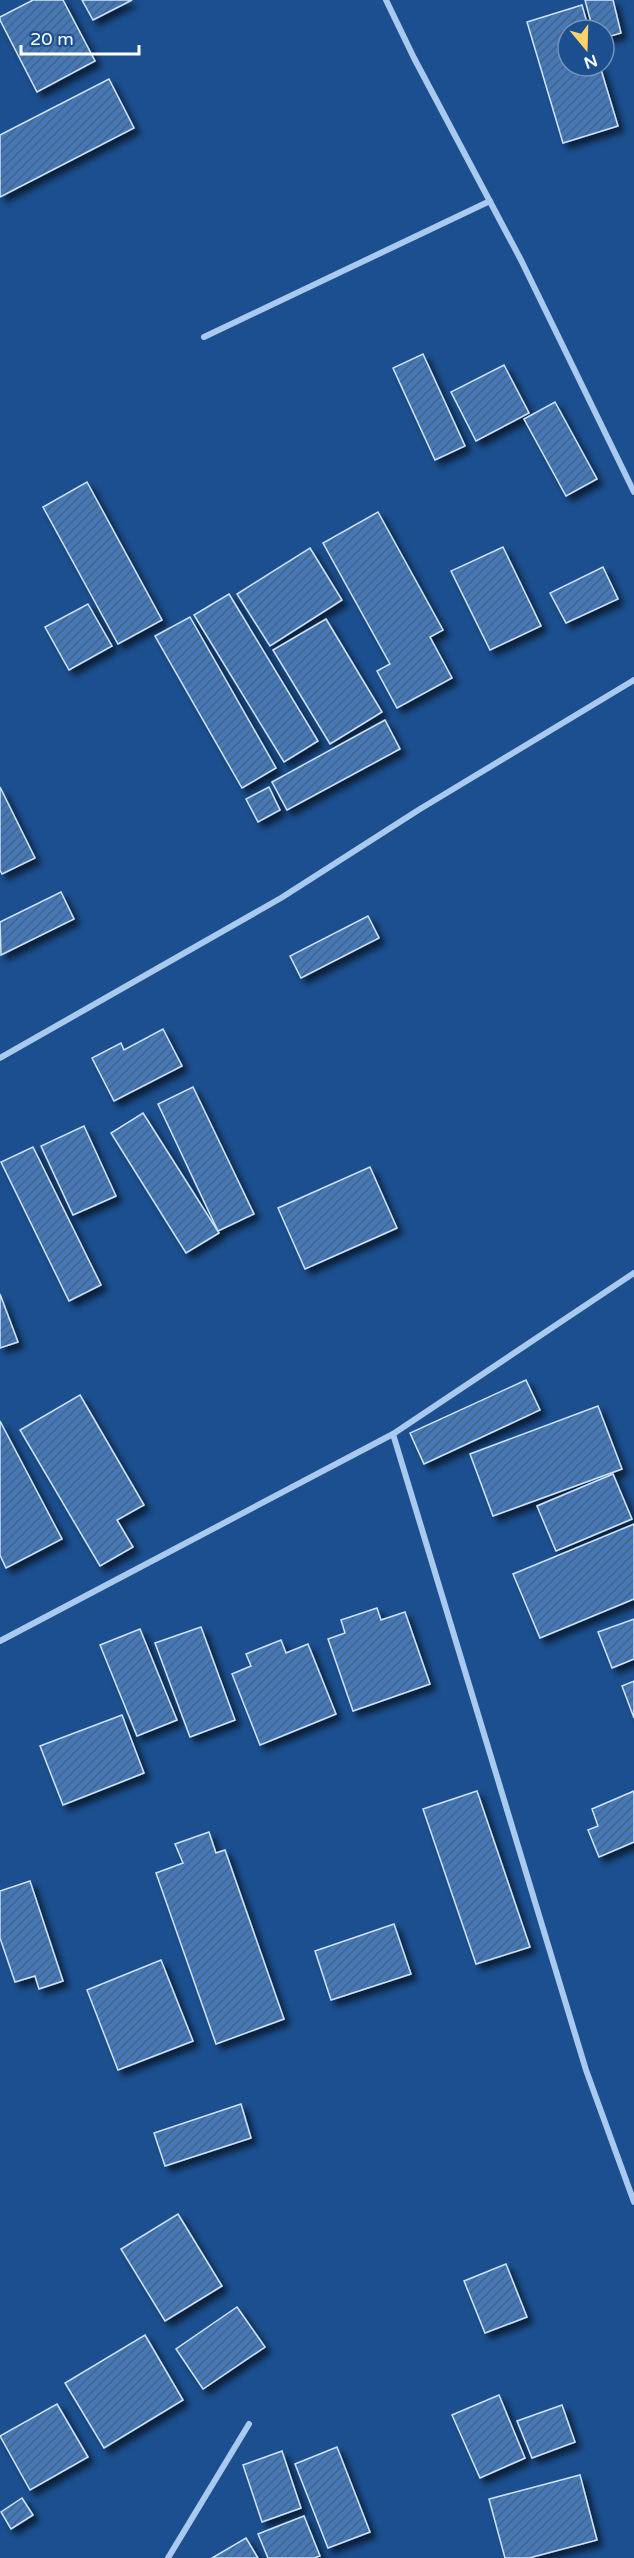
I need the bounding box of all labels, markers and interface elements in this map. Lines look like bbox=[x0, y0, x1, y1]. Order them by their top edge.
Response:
scale bar bbox=[21, 18, 140, 56]
north arrow bbox=[556, 18, 616, 78]
text: 20 m bbox=[30, 28, 74, 50]
text: N bbox=[581, 50, 600, 73]

